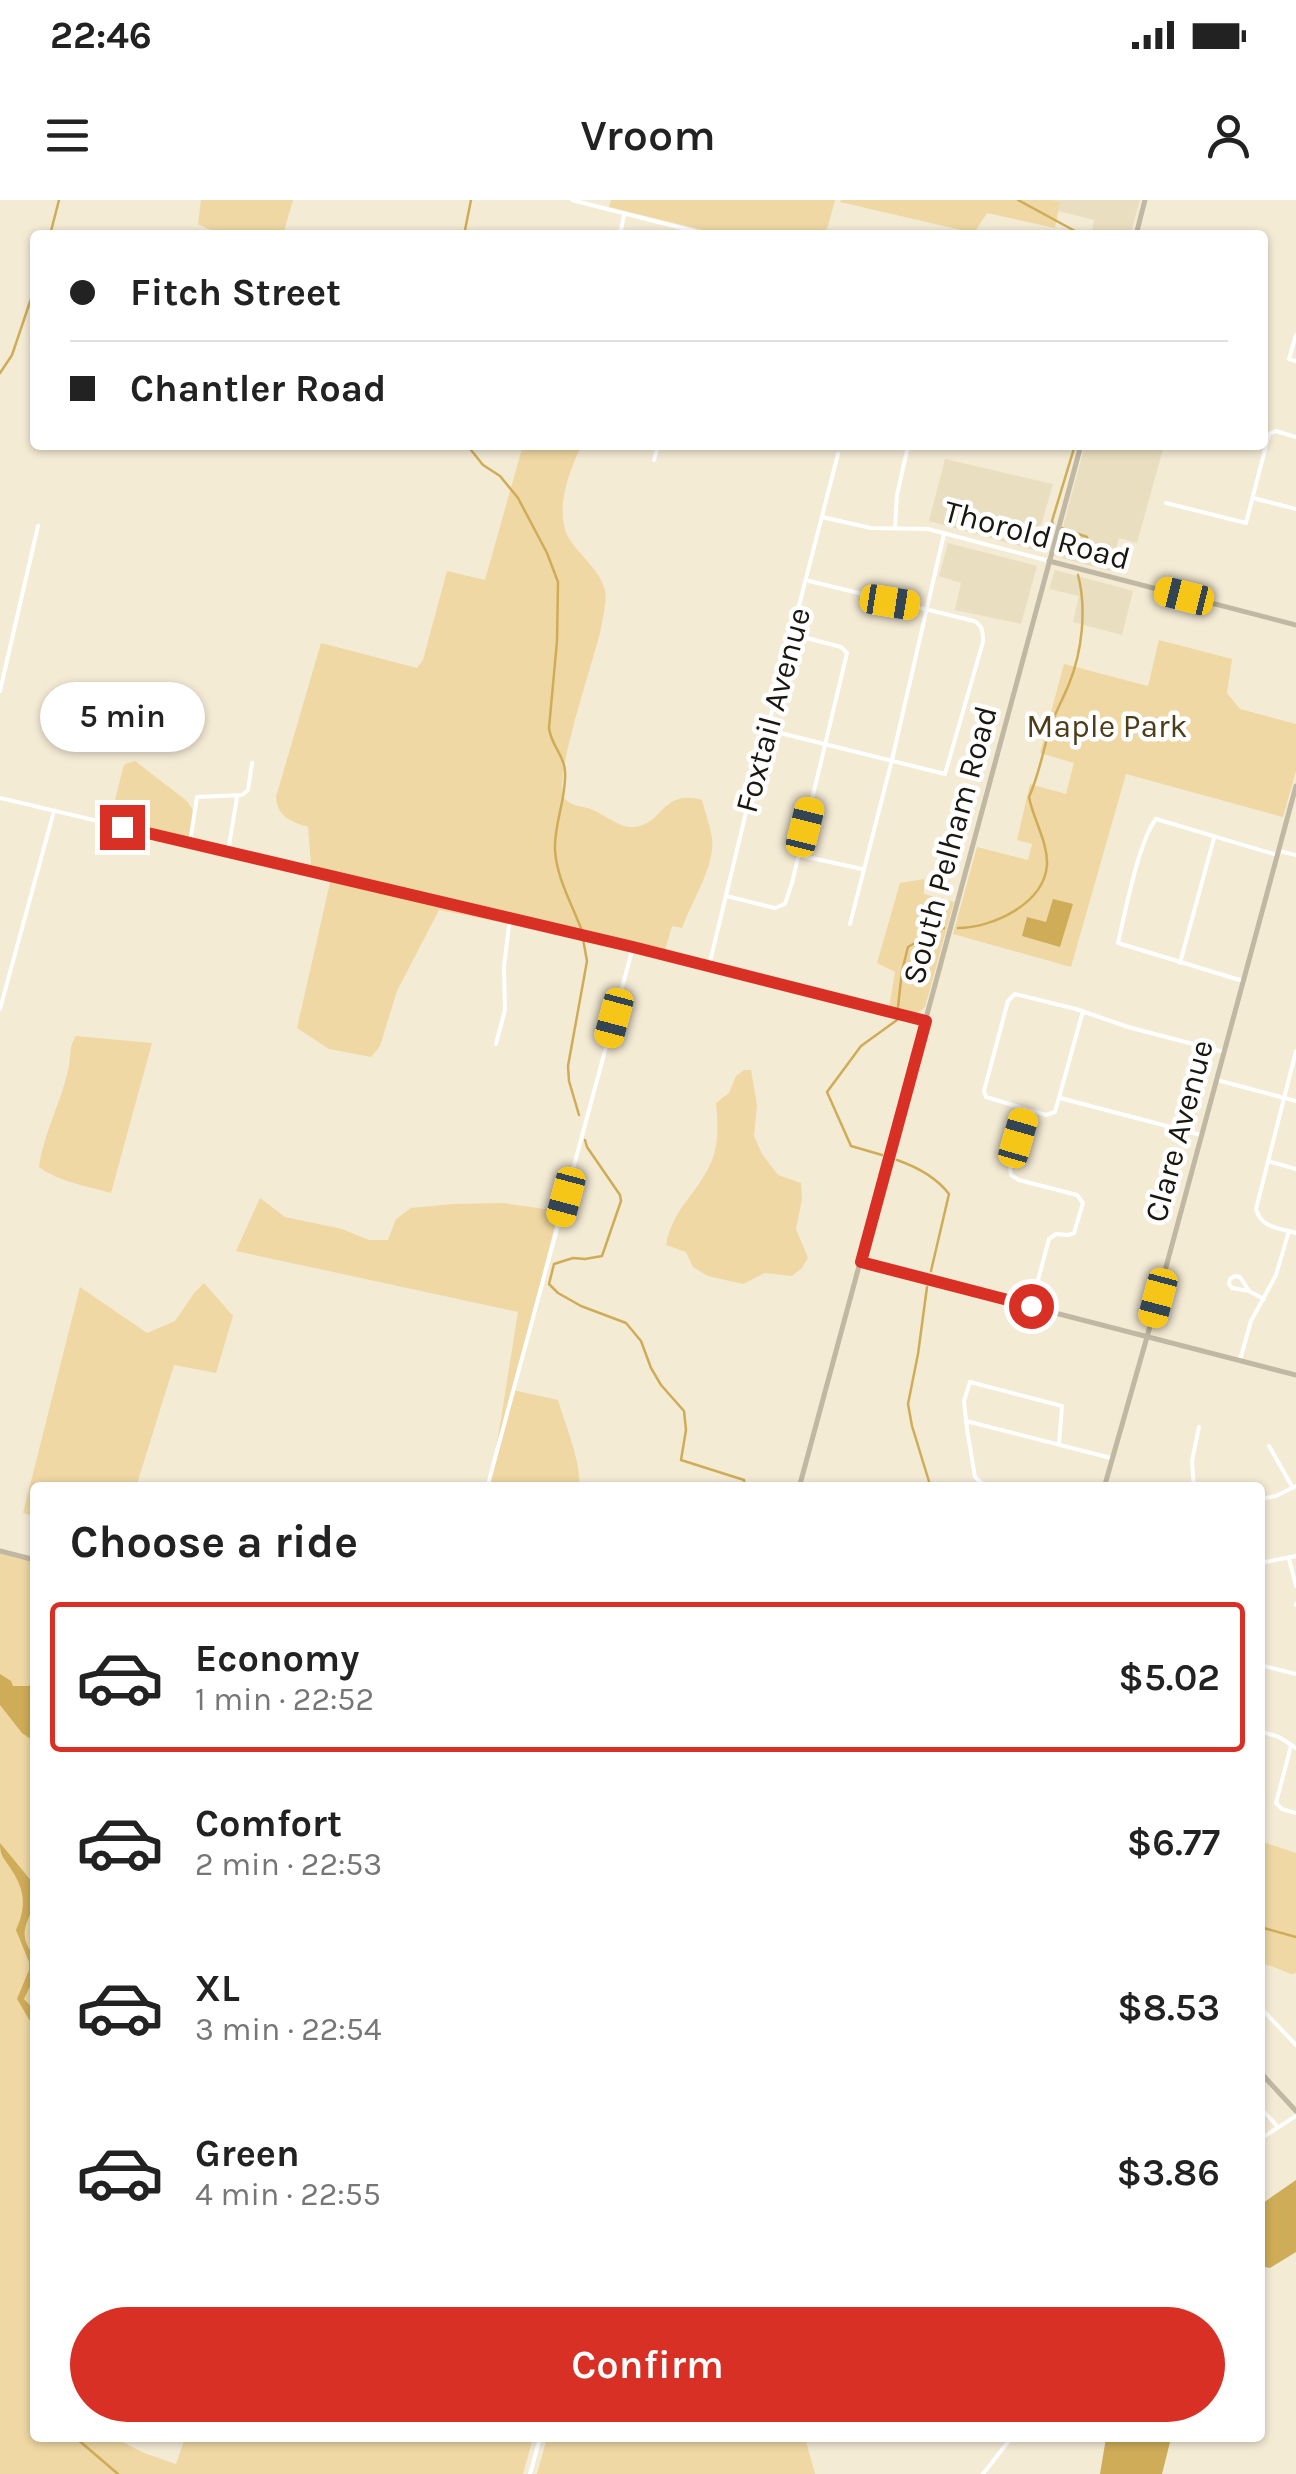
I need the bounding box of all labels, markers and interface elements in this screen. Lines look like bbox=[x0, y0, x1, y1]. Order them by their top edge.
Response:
text: 22:46 bbox=[50, 13, 152, 58]
icon: menu bbox=[40, 108, 95, 163]
icon: person bbox=[1201, 108, 1256, 163]
text: Vroom bbox=[580, 109, 716, 161]
text: Fitch Street bbox=[130, 270, 341, 315]
text: Chantler Road bbox=[130, 366, 386, 411]
street label: Thorold Road bbox=[940, 492, 1134, 578]
car bbox=[1151, 574, 1217, 618]
car bbox=[858, 582, 922, 622]
street label: Foxtail Avenue bbox=[728, 603, 818, 817]
callout: 5 min bbox=[39, 682, 204, 752]
text: 5 min bbox=[79, 698, 166, 735]
street label: South Pelham Road bbox=[895, 702, 1005, 988]
park label: Maple Park bbox=[1026, 708, 1188, 745]
car bbox=[783, 794, 827, 860]
route end bbox=[100, 805, 145, 850]
car bbox=[592, 985, 636, 1051]
street label: Clare Avenue bbox=[1137, 1036, 1221, 1226]
car bbox=[995, 1105, 1041, 1171]
car bbox=[544, 1164, 588, 1230]
car bbox=[1136, 1265, 1180, 1331]
route start bbox=[1009, 1284, 1054, 1329]
text: Choose a ride bbox=[70, 1516, 358, 1568]
icon: car bbox=[75, 1632, 165, 1722]
text: Economy bbox=[195, 1636, 359, 1681]
text: $5.02 bbox=[1118, 1655, 1220, 1700]
text: 1 min · 22:52 bbox=[195, 1681, 374, 1718]
icon: car bbox=[75, 1797, 165, 1887]
text: Comfort bbox=[195, 1801, 342, 1846]
text: $6.77 bbox=[1127, 1820, 1220, 1865]
text: 2 min · 22:53 bbox=[195, 1846, 382, 1883]
icon: car bbox=[75, 1962, 165, 2052]
text: XL bbox=[195, 1966, 240, 2011]
text: $8.53 bbox=[1117, 1985, 1220, 2030]
text: 3 min · 22:54 bbox=[195, 2011, 382, 2048]
icon: car bbox=[75, 2127, 165, 2217]
text: Green bbox=[195, 2131, 300, 2176]
text: $3.86 bbox=[1116, 2150, 1220, 2195]
text: 4 min · 22:55 bbox=[195, 2176, 381, 2213]
button: Confirm bbox=[70, 2307, 1225, 2422]

